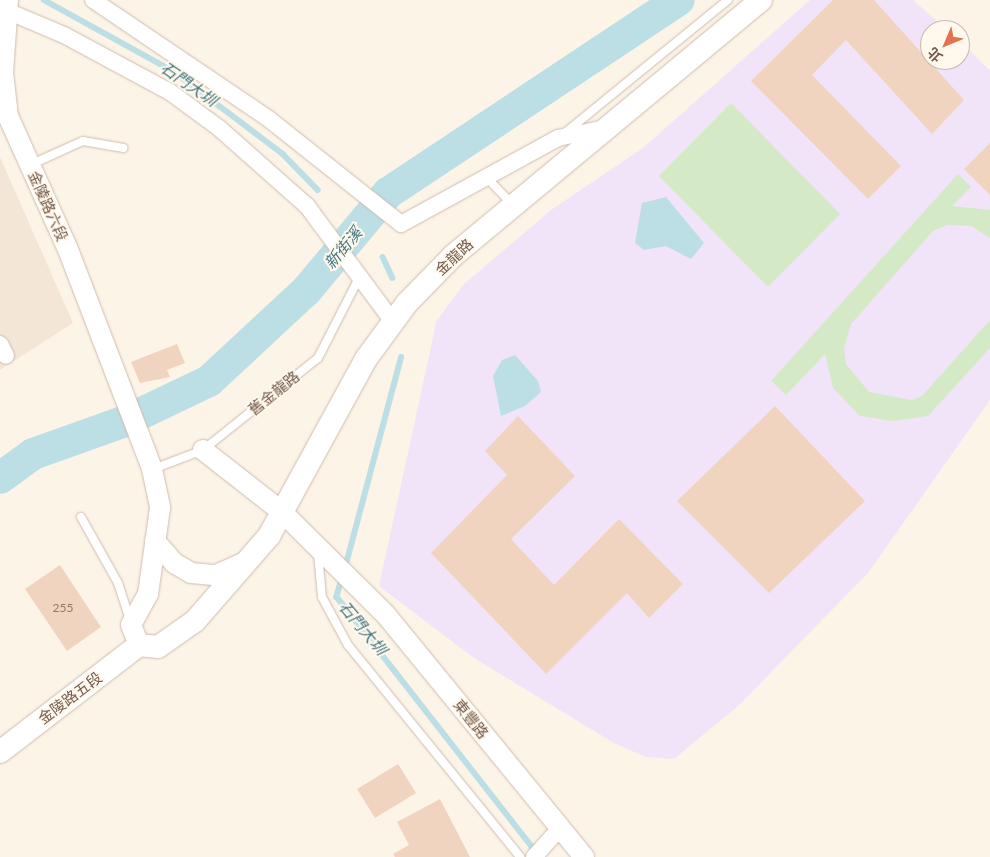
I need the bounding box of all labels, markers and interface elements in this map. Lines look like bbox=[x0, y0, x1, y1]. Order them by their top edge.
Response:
north arrow bbox=[920, 20, 970, 70]
text: 北 bbox=[924, 44, 946, 66]
water label: 石門大圳 bbox=[157, 58, 221, 110]
street label: 金陵路六段 bbox=[25, 168, 71, 244]
water label: 新街溪 bbox=[320, 223, 366, 273]
street label: 金龍路 bbox=[431, 235, 477, 279]
street label: 舊金龍路 bbox=[245, 367, 303, 419]
water label: 石門大圳 bbox=[335, 597, 391, 659]
house number: 255 bbox=[53, 601, 73, 615]
street label: 金陵路五段 bbox=[35, 668, 105, 728]
street label: 東豐路 bbox=[450, 696, 492, 742]

